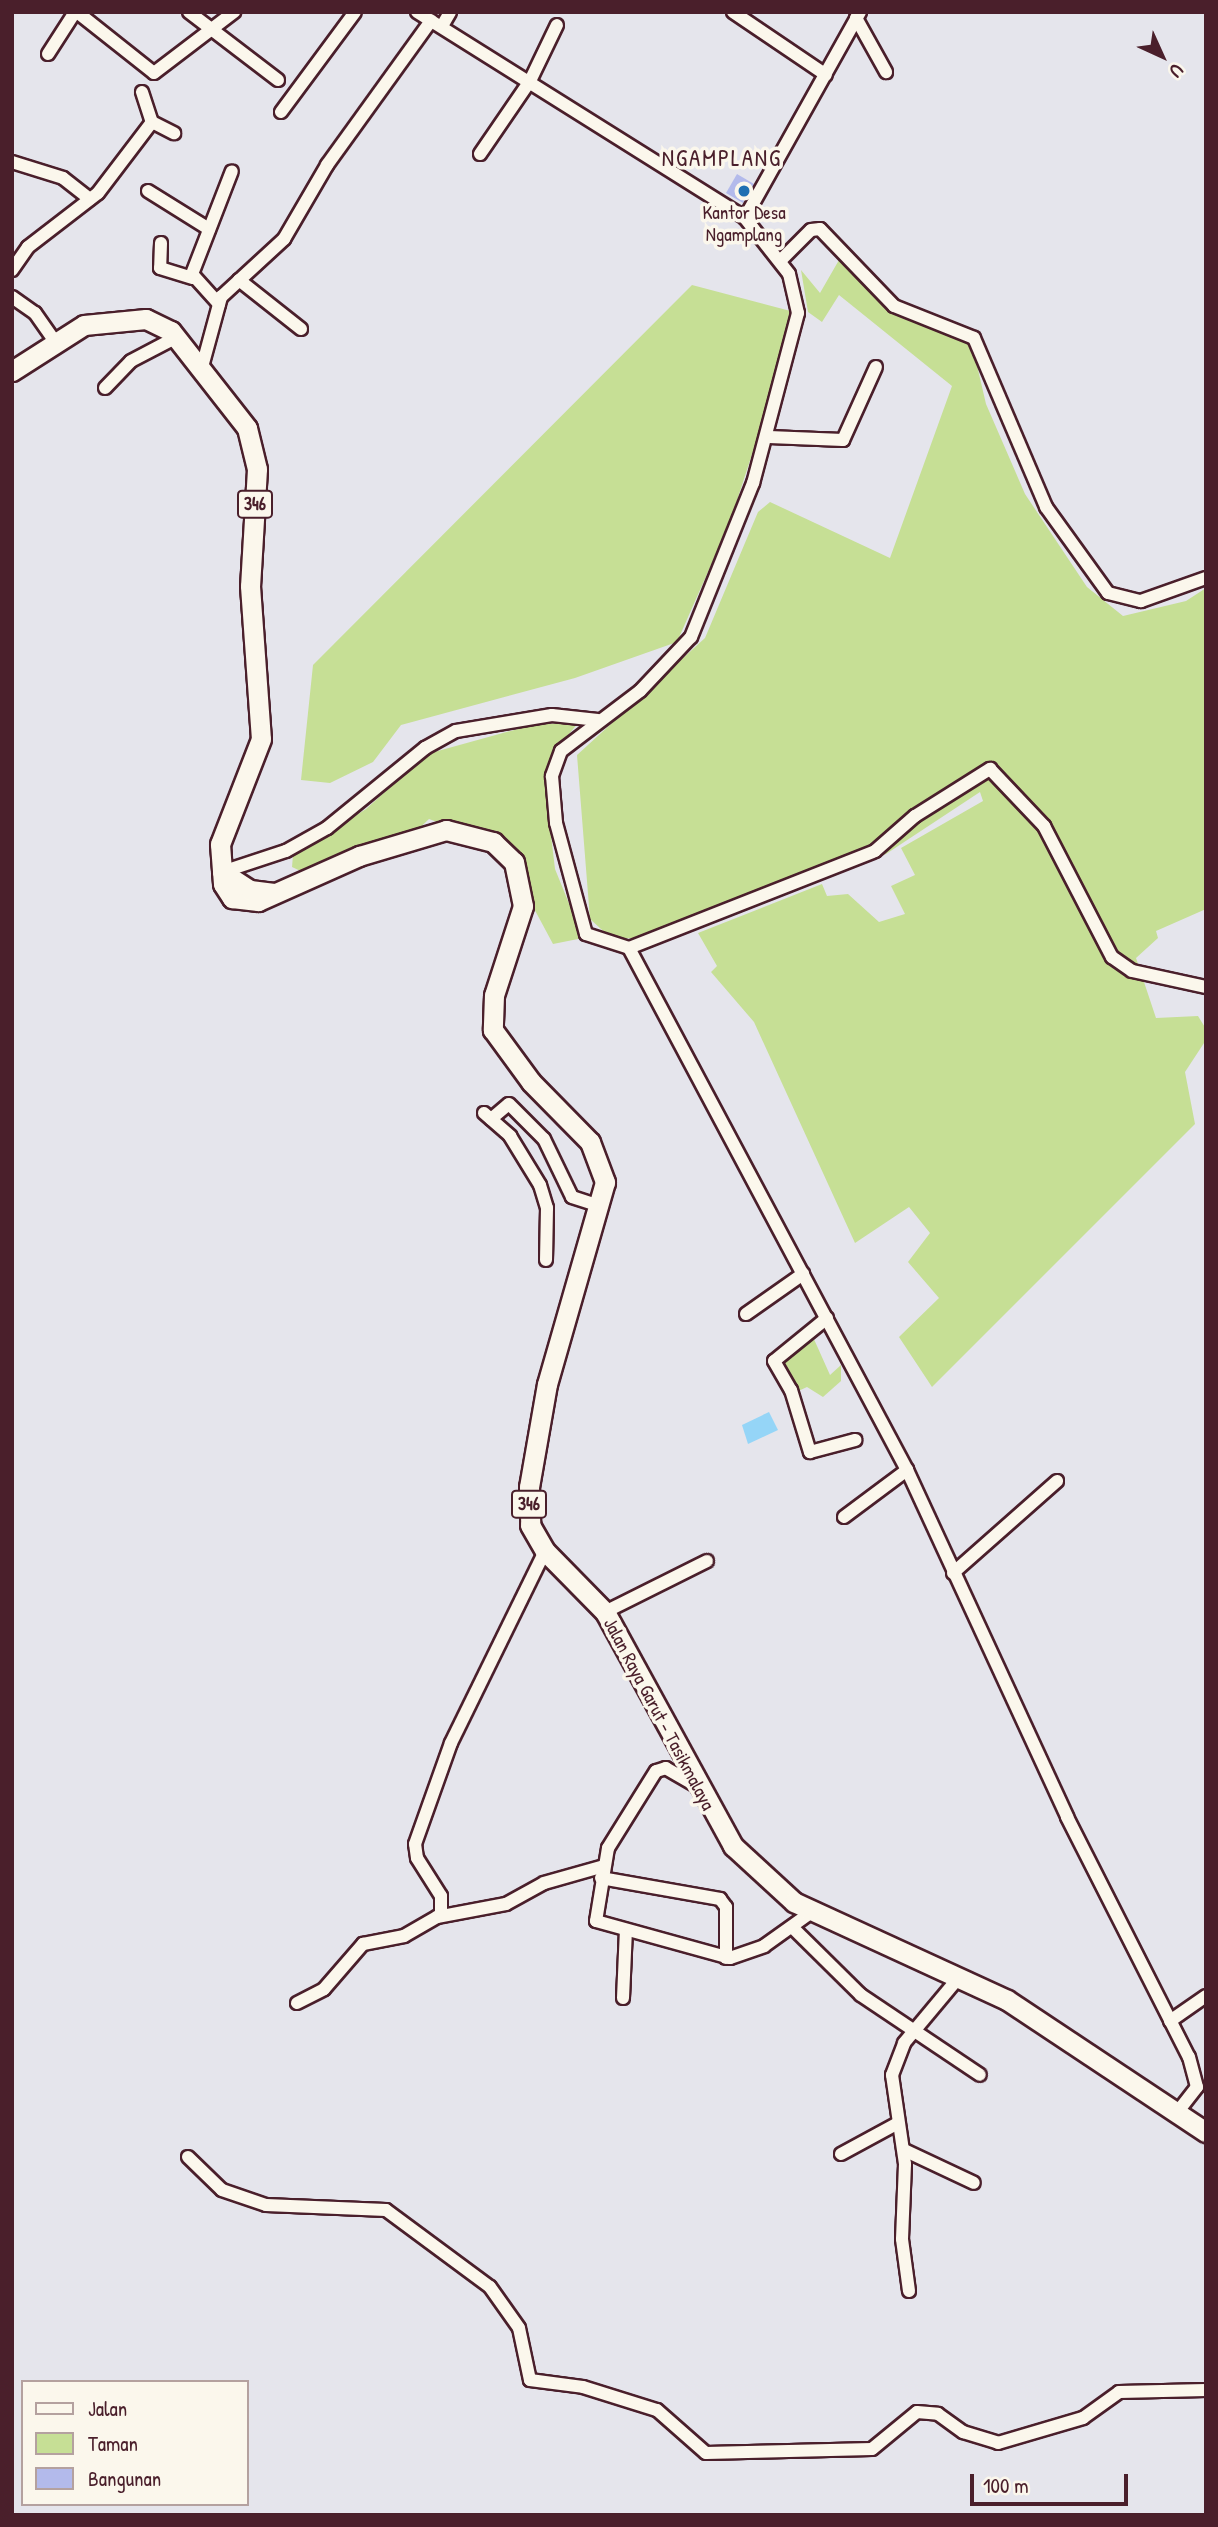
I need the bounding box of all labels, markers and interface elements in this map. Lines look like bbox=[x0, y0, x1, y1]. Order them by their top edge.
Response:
north arrow bbox=[1127, 21, 1197, 91]
text: U bbox=[1164, 58, 1190, 84]
district label: NGAMPLANG bbox=[663, 144, 781, 172]
marker: Kantor Desa Ngamplang bbox=[736, 183, 752, 199]
place label: Kantor Desa Ngamplang bbox=[702, 202, 786, 246]
road number: 346 bbox=[236, 490, 274, 518]
road number: 346 bbox=[510, 1490, 548, 1518]
street label: Jalan Raya Garut - Tasikmalaya bbox=[599, 1614, 719, 1814]
legend bbox=[21, 2380, 248, 2506]
text: Jalan bbox=[88, 2394, 127, 2423]
text: Taman bbox=[88, 2429, 138, 2458]
scale bar bbox=[973, 2460, 1130, 2504]
text: Bangunan bbox=[88, 2464, 161, 2493]
text: 100 m bbox=[983, 2471, 1029, 2500]

